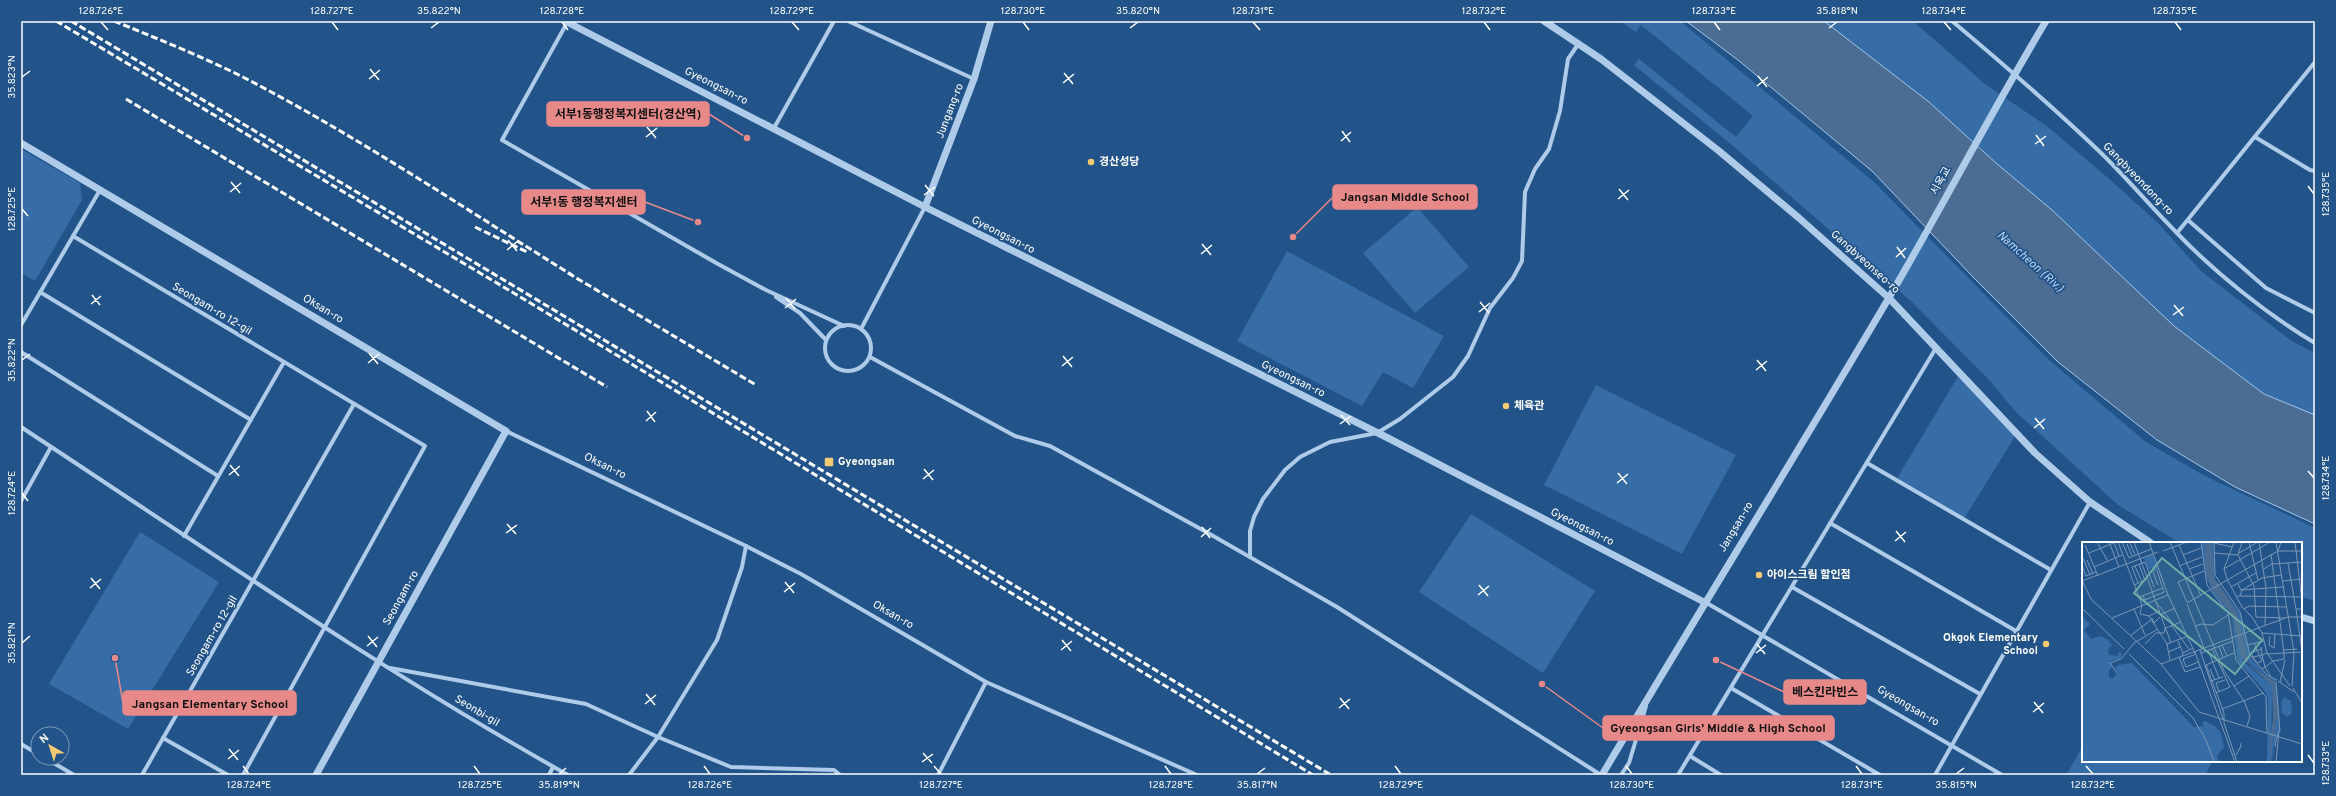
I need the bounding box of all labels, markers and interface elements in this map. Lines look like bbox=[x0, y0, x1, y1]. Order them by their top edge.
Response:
text: 128.726°E bbox=[79, 5, 123, 18]
text: 128.727°E bbox=[310, 5, 354, 18]
text: 35.822°N bbox=[417, 5, 461, 18]
text: 128.728°E bbox=[540, 5, 584, 18]
text: 128.729°E bbox=[770, 5, 814, 18]
text: 128.730°E bbox=[1001, 5, 1045, 18]
text: 35.820°N bbox=[1116, 5, 1160, 18]
text: 128.731°E bbox=[1232, 5, 1274, 18]
text: 128.732°E bbox=[1462, 5, 1506, 18]
text: 128.733°E bbox=[1692, 5, 1736, 18]
text: 35.818°N bbox=[1816, 5, 1858, 18]
text: 128.734°E bbox=[1922, 5, 1966, 18]
text: 128.735°E bbox=[2153, 5, 2197, 18]
text: 35.823°N bbox=[6, 55, 19, 99]
street label: Gyeongsan-ro bbox=[682, 64, 750, 108]
street label: Jungang-ro bbox=[933, 81, 967, 141]
callout: 서부1동행정복지센터(경산역) bbox=[547, 102, 709, 126]
text: 서부1동행정복지센터(경산역) bbox=[555, 107, 701, 123]
street label: Gangbyeondong-ro bbox=[2100, 140, 2176, 218]
place label: 경산성당 bbox=[1099, 155, 1139, 169]
marker: 경산성당 bbox=[1086, 157, 1096, 167]
street label: 서옥교 bbox=[1928, 164, 1954, 198]
text: 128.735°E bbox=[2320, 172, 2333, 216]
callout: Jangsan Middle School bbox=[1333, 185, 1477, 209]
text: 128.725°E bbox=[6, 187, 19, 231]
callout: 서부1동 행정복지센터 bbox=[522, 190, 645, 214]
text: Jangsan Middle School bbox=[1341, 190, 1469, 206]
text: 서부1동 행정복지센터 bbox=[530, 195, 638, 211]
street label: Gyeongsan-ro bbox=[969, 213, 1037, 257]
street label: Gangbyeonseo-ro bbox=[1828, 227, 1902, 297]
water label: Namcheon (Riv.) bbox=[1993, 228, 2067, 296]
street label: Seongam-ro 12-gil bbox=[170, 280, 254, 338]
street label: Oksan-ro bbox=[300, 291, 346, 327]
text: 35.822°N bbox=[6, 338, 19, 382]
street label: Gyeongsan-ro bbox=[1259, 357, 1327, 401]
place label: 체육관 bbox=[1514, 399, 1544, 413]
marker: 체육관 bbox=[1501, 401, 1511, 411]
street label: Oksan-ro bbox=[582, 450, 628, 482]
place label: Gyeongsan bbox=[838, 455, 895, 469]
marker: Gyeongsan bbox=[823, 456, 835, 468]
text: 128.734°E bbox=[2320, 456, 2333, 500]
text: 128.724°E bbox=[6, 471, 19, 515]
street label: Jangsan-ro bbox=[1716, 499, 1756, 555]
street label: Gyeongsan-ro bbox=[1548, 505, 1616, 549]
inset map bbox=[2082, 542, 2302, 762]
street label: Seongam-ro bbox=[380, 568, 422, 628]
place label: 아이스크림 할인점 bbox=[1767, 568, 1851, 582]
marker: 아이스크림 할인점 bbox=[1754, 570, 1764, 580]
street label: Seongam-ro 12-gil bbox=[183, 593, 241, 679]
street label: Oksan-ro bbox=[870, 598, 916, 632]
text: 35.821°N bbox=[6, 622, 19, 664]
place label: Okgok Elementary School bbox=[1943, 631, 2038, 658]
marker: Okgok Elementary School bbox=[2041, 639, 2051, 649]
callout: 베스킨라빈스 bbox=[1784, 680, 1866, 704]
street label: Gyeongsan-ro bbox=[1874, 683, 1942, 729]
text: 베스킨라빈스 bbox=[1792, 685, 1858, 701]
callout: Jangsan Elementary School bbox=[123, 691, 296, 715]
street label: Seonbi-gil bbox=[452, 692, 502, 730]
text: Jangsan Elementary School bbox=[132, 697, 288, 713]
callout: Gyeongsan Girls' Middle & High School bbox=[1603, 716, 1834, 740]
text: Gyeongsan Girls' Middle & High School bbox=[1610, 721, 1826, 737]
north arrow bbox=[30, 726, 70, 766]
text: N bbox=[37, 731, 52, 747]
text: 128.733°E bbox=[2320, 741, 2333, 785]
text: 128.724°E bbox=[227, 779, 271, 792]
text: 128.725°E bbox=[458, 779, 502, 792]
text: 35.819°N bbox=[538, 779, 580, 792]
text: 128.726°E bbox=[688, 779, 732, 792]
text: 128.727°E bbox=[919, 779, 963, 792]
text: 128.728°E bbox=[1149, 779, 1193, 792]
text: 35.817°N bbox=[1237, 779, 1277, 792]
text: 128.729°E bbox=[1379, 779, 1423, 792]
text: 128.730°E bbox=[1610, 779, 1654, 792]
text: 128.731°E bbox=[1841, 779, 1883, 792]
text: 35.815°N bbox=[1935, 779, 1977, 792]
text: 128.732°E bbox=[2071, 779, 2115, 792]

